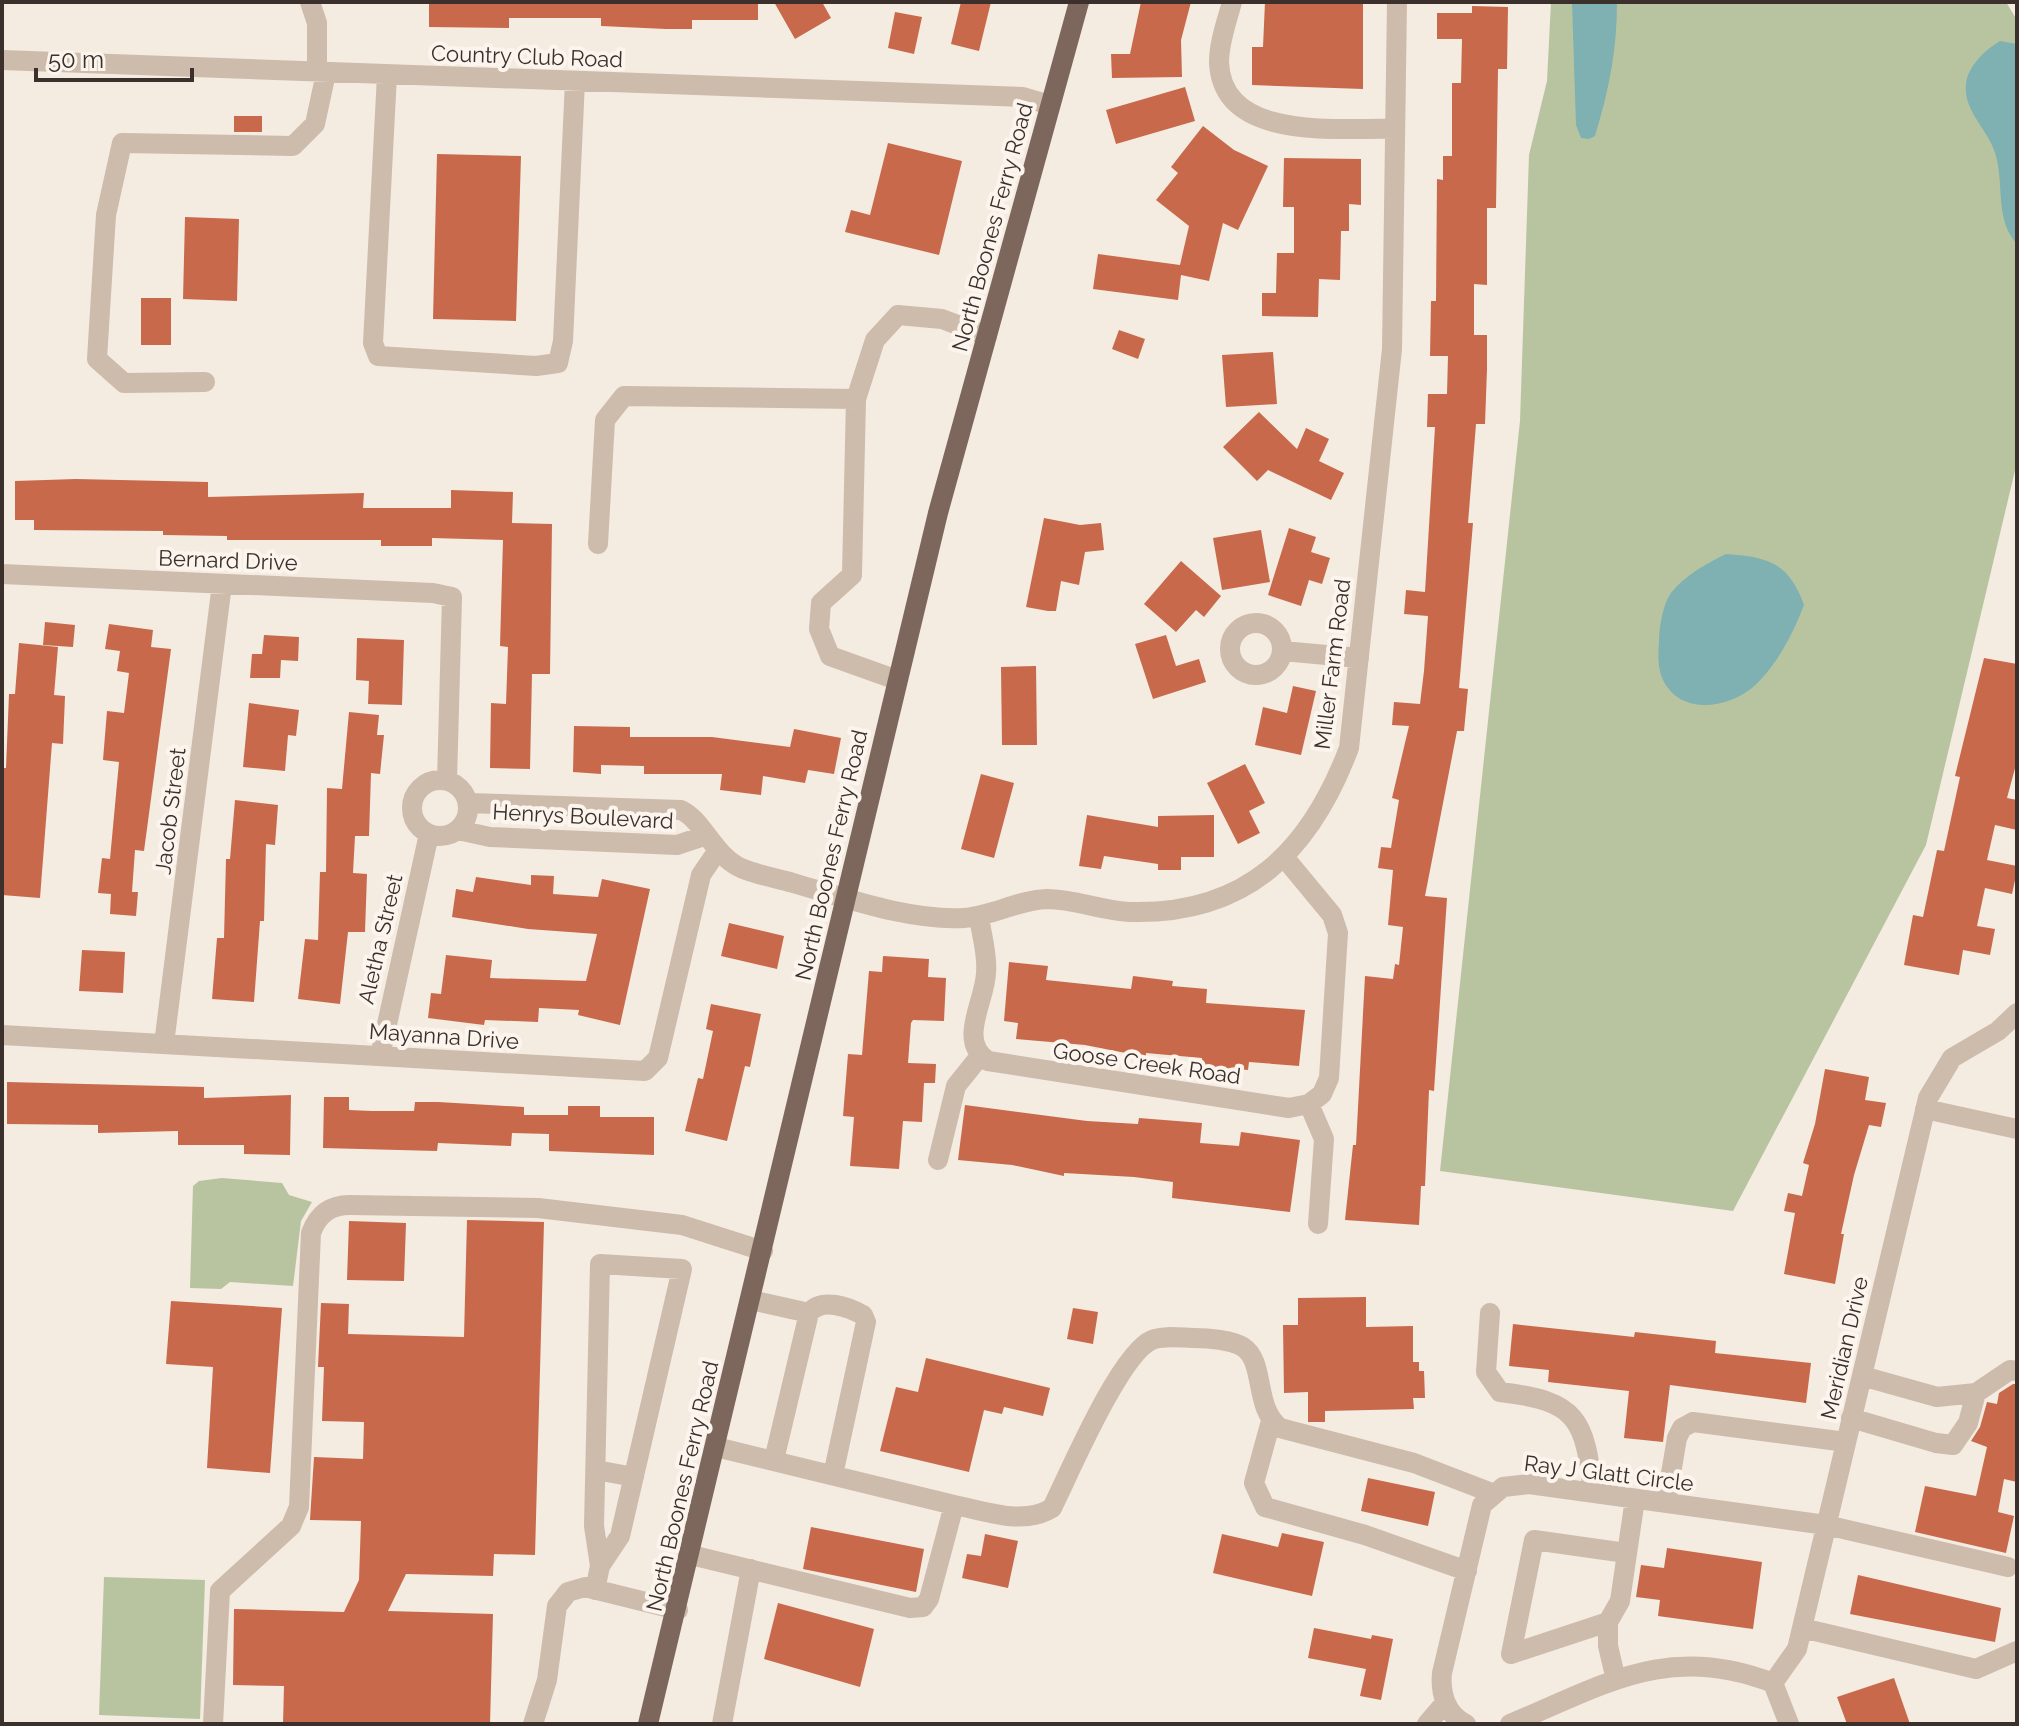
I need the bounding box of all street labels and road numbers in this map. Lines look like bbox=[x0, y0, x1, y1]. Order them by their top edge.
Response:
street label: Country Club Road bbox=[431, 40, 623, 72]
street label: North Boones Ferry Road bbox=[946, 100, 1038, 354]
street label: Bernard Drive bbox=[158, 545, 298, 575]
street label: Miller Farm Road bbox=[1309, 577, 1355, 751]
street label: North Boones Ferry Road bbox=[789, 727, 873, 983]
street label: Jacob Street bbox=[149, 745, 191, 876]
street label: Henrys Boulevard bbox=[492, 798, 674, 834]
street label: Aletha Street bbox=[352, 871, 408, 1006]
street label: Mayanna Drive bbox=[368, 1018, 520, 1054]
street label: Goose Creek Road bbox=[1051, 1037, 1243, 1089]
street label: Meridian Drive bbox=[1815, 1274, 1873, 1422]
street label: North Boones Ferry Road bbox=[640, 1358, 724, 1614]
street label: Ray J Glatt Circle bbox=[1523, 1450, 1695, 1496]

